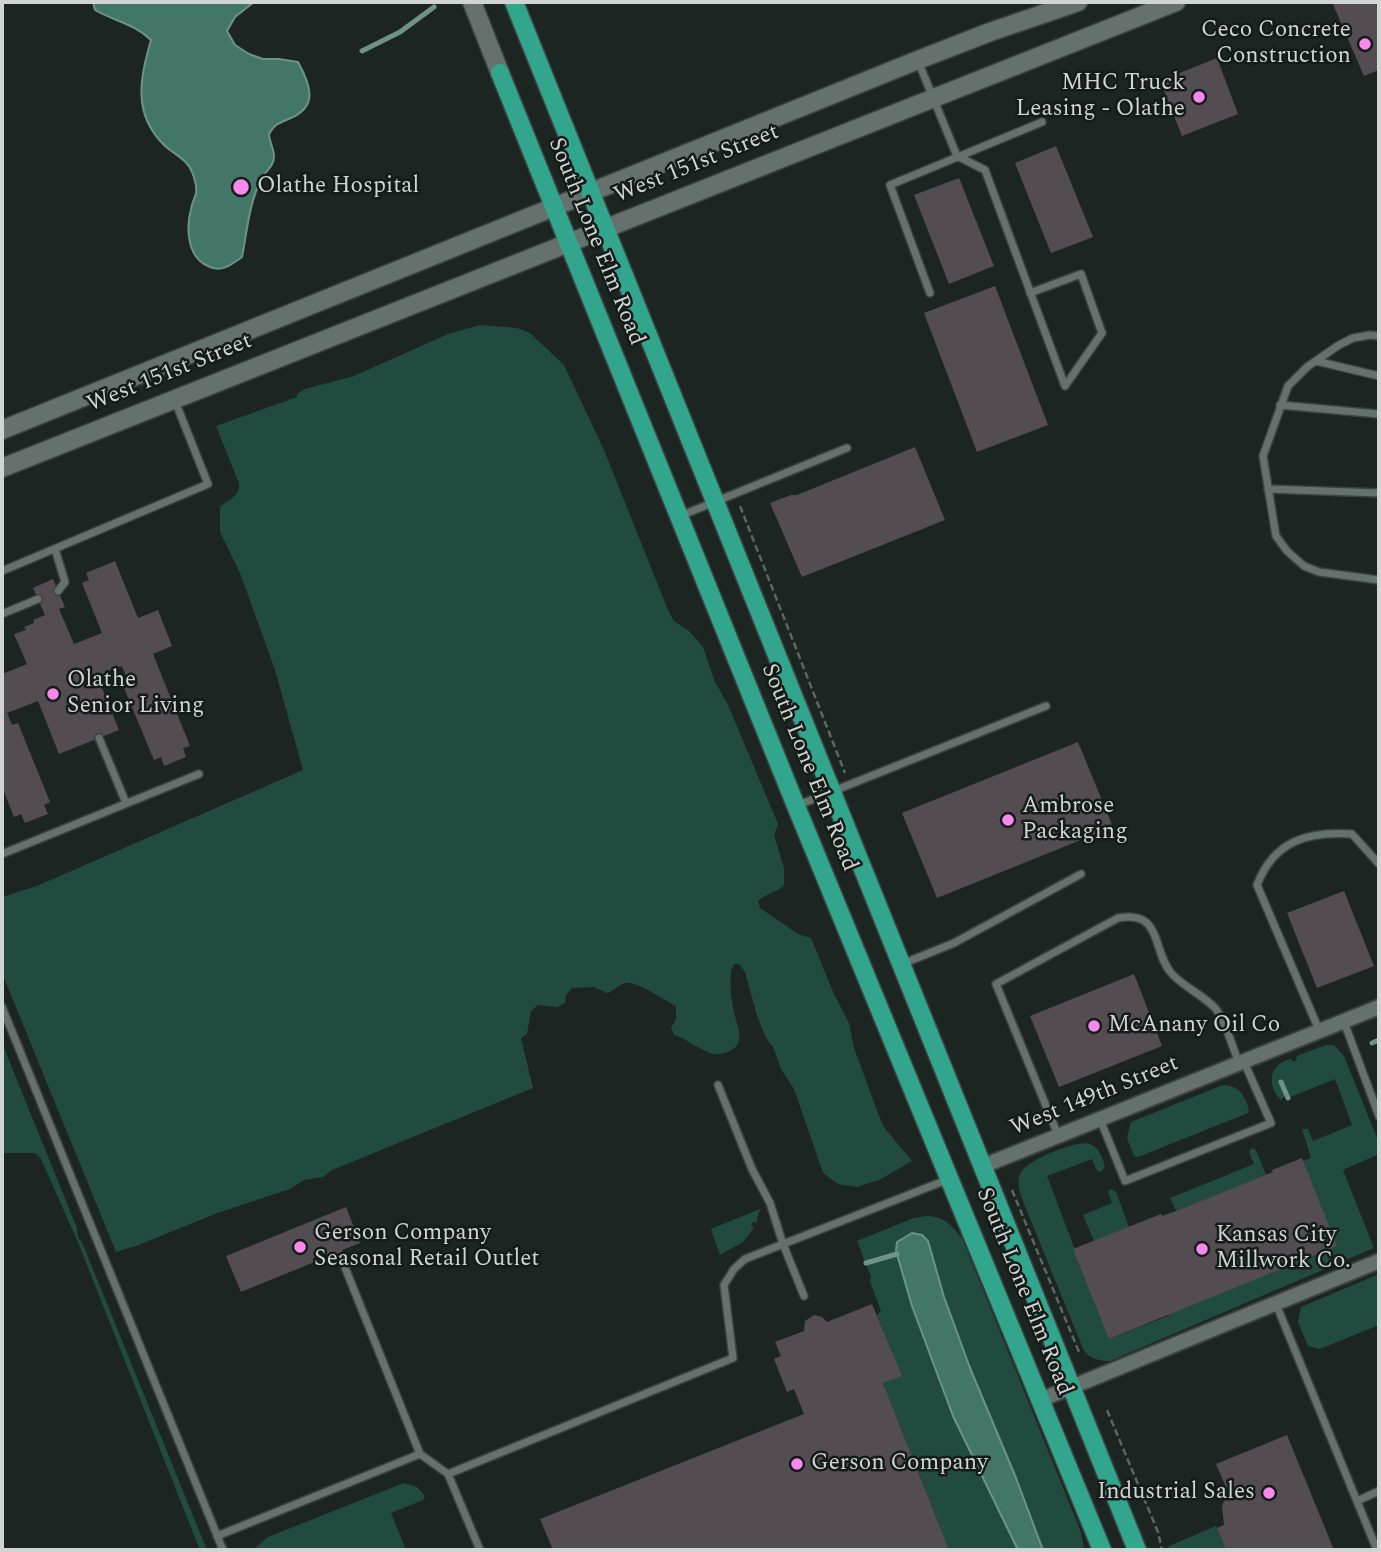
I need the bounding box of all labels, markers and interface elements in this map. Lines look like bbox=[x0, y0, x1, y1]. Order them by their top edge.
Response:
place label: Ceco Concrete Construction bbox=[1201, 17, 1351, 71]
marker: Ceco Concrete Construction bbox=[1357, 36, 1373, 52]
place label: MHC Truck Leasing - Olathe bbox=[1016, 70, 1185, 124]
marker: MHC Truck Leasing - Olathe bbox=[1191, 89, 1207, 105]
street label: West 151st Street bbox=[611, 119, 783, 211]
street label: South Lone Elm Road bbox=[541, 134, 649, 350]
place label: Olathe Hospital bbox=[257, 173, 419, 201]
marker: Olathe Hospital bbox=[231, 177, 251, 197]
street label: West 151st Street bbox=[84, 328, 256, 420]
street label: South Lone Elm Road bbox=[754, 660, 862, 876]
place label: Olathe Senior Living bbox=[67, 667, 204, 721]
marker: Olathe Senior Living bbox=[45, 686, 61, 702]
place label: Ambrose Packaging bbox=[1022, 793, 1128, 847]
marker: Ambrose Packaging bbox=[1000, 812, 1016, 828]
place label: McAnany Oil Co bbox=[1108, 1012, 1280, 1040]
marker: McAnany Oil Co bbox=[1086, 1018, 1102, 1034]
street label: West 149th Street bbox=[1007, 1051, 1183, 1143]
street label: South Lone Elm Road bbox=[969, 1184, 1077, 1400]
place label: Gerson Company Seasonal Retail Outlet bbox=[314, 1220, 540, 1274]
place label: Kansas City Millwork Co. bbox=[1216, 1222, 1351, 1276]
marker: Gerson Company Seasonal Retail Outlet bbox=[292, 1239, 308, 1255]
marker: Kansas City Millwork Co. bbox=[1194, 1241, 1210, 1257]
place label: Gerson Company bbox=[811, 1450, 988, 1478]
marker: Gerson Company bbox=[789, 1456, 805, 1472]
place label: Industrial Sales bbox=[1097, 1479, 1255, 1507]
marker: Industrial Sales bbox=[1261, 1485, 1277, 1501]

